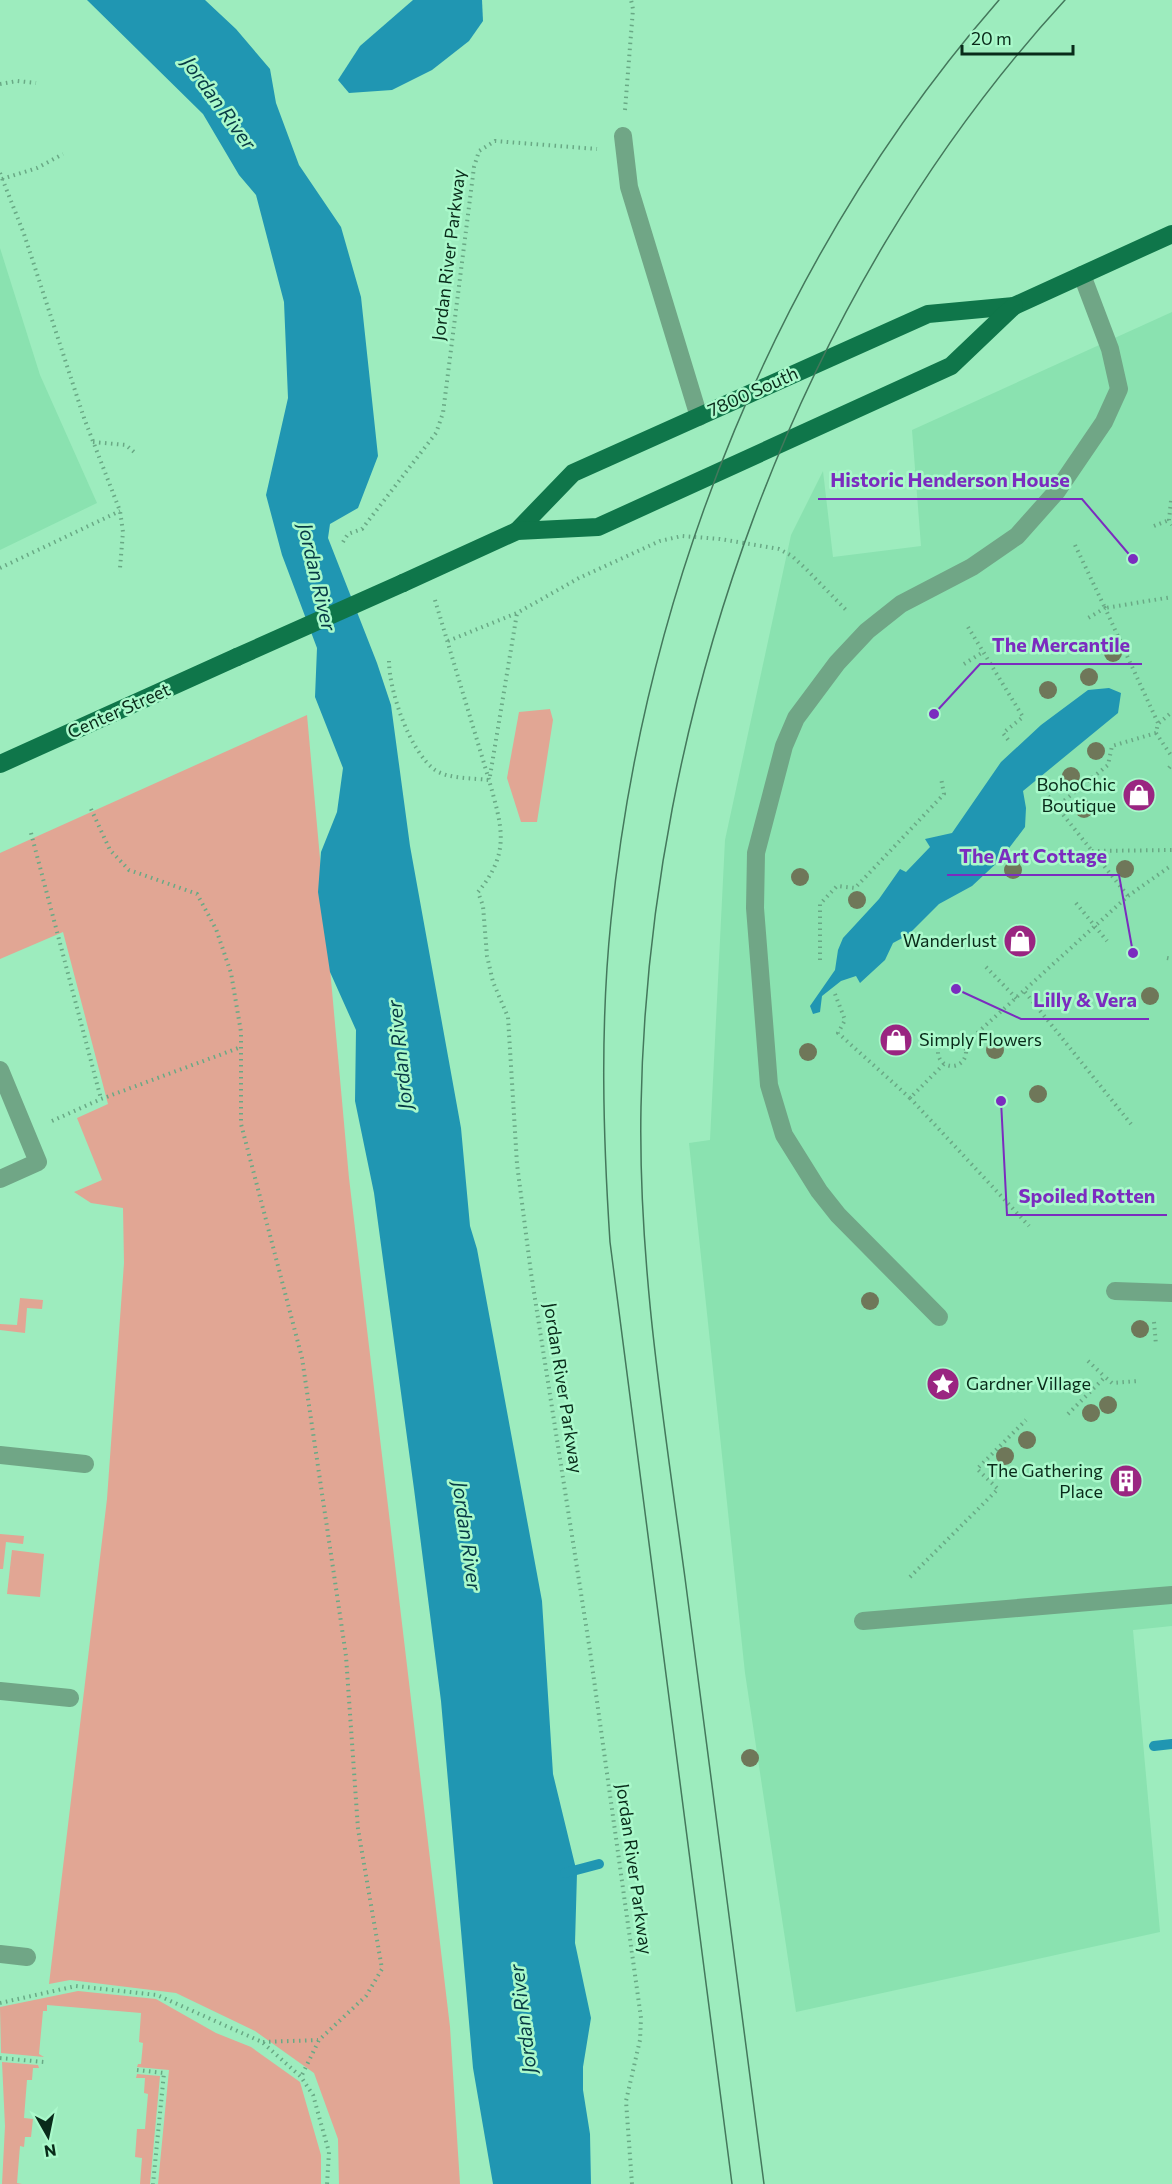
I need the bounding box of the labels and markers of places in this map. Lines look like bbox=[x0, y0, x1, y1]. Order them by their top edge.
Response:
callout: Historic Henderson House bbox=[818, 461, 1082, 499]
callout: The Mercantile bbox=[980, 626, 1142, 664]
place label: BohoChic Boutique bbox=[1036, 773, 1116, 816]
shop icon: BohoChic Boutique bbox=[1121, 777, 1157, 813]
callout: The Art Cottage bbox=[947, 837, 1119, 875]
shop icon: Wanderlust bbox=[1002, 923, 1038, 959]
place label: Wanderlust bbox=[903, 929, 997, 951]
callout: Lilly & Vera bbox=[1021, 981, 1149, 1019]
shop icon: Simply Flowers bbox=[878, 1022, 914, 1058]
place label: Simply Flowers bbox=[919, 1028, 1042, 1050]
callout: Spoiled Rotten bbox=[1007, 1177, 1167, 1215]
place icon: Gardner Village bbox=[925, 1366, 961, 1402]
place label: Gardner Village bbox=[966, 1372, 1091, 1394]
place label: The Gathering Place bbox=[987, 1459, 1103, 1502]
building icon: The Gathering Place bbox=[1108, 1463, 1144, 1499]

